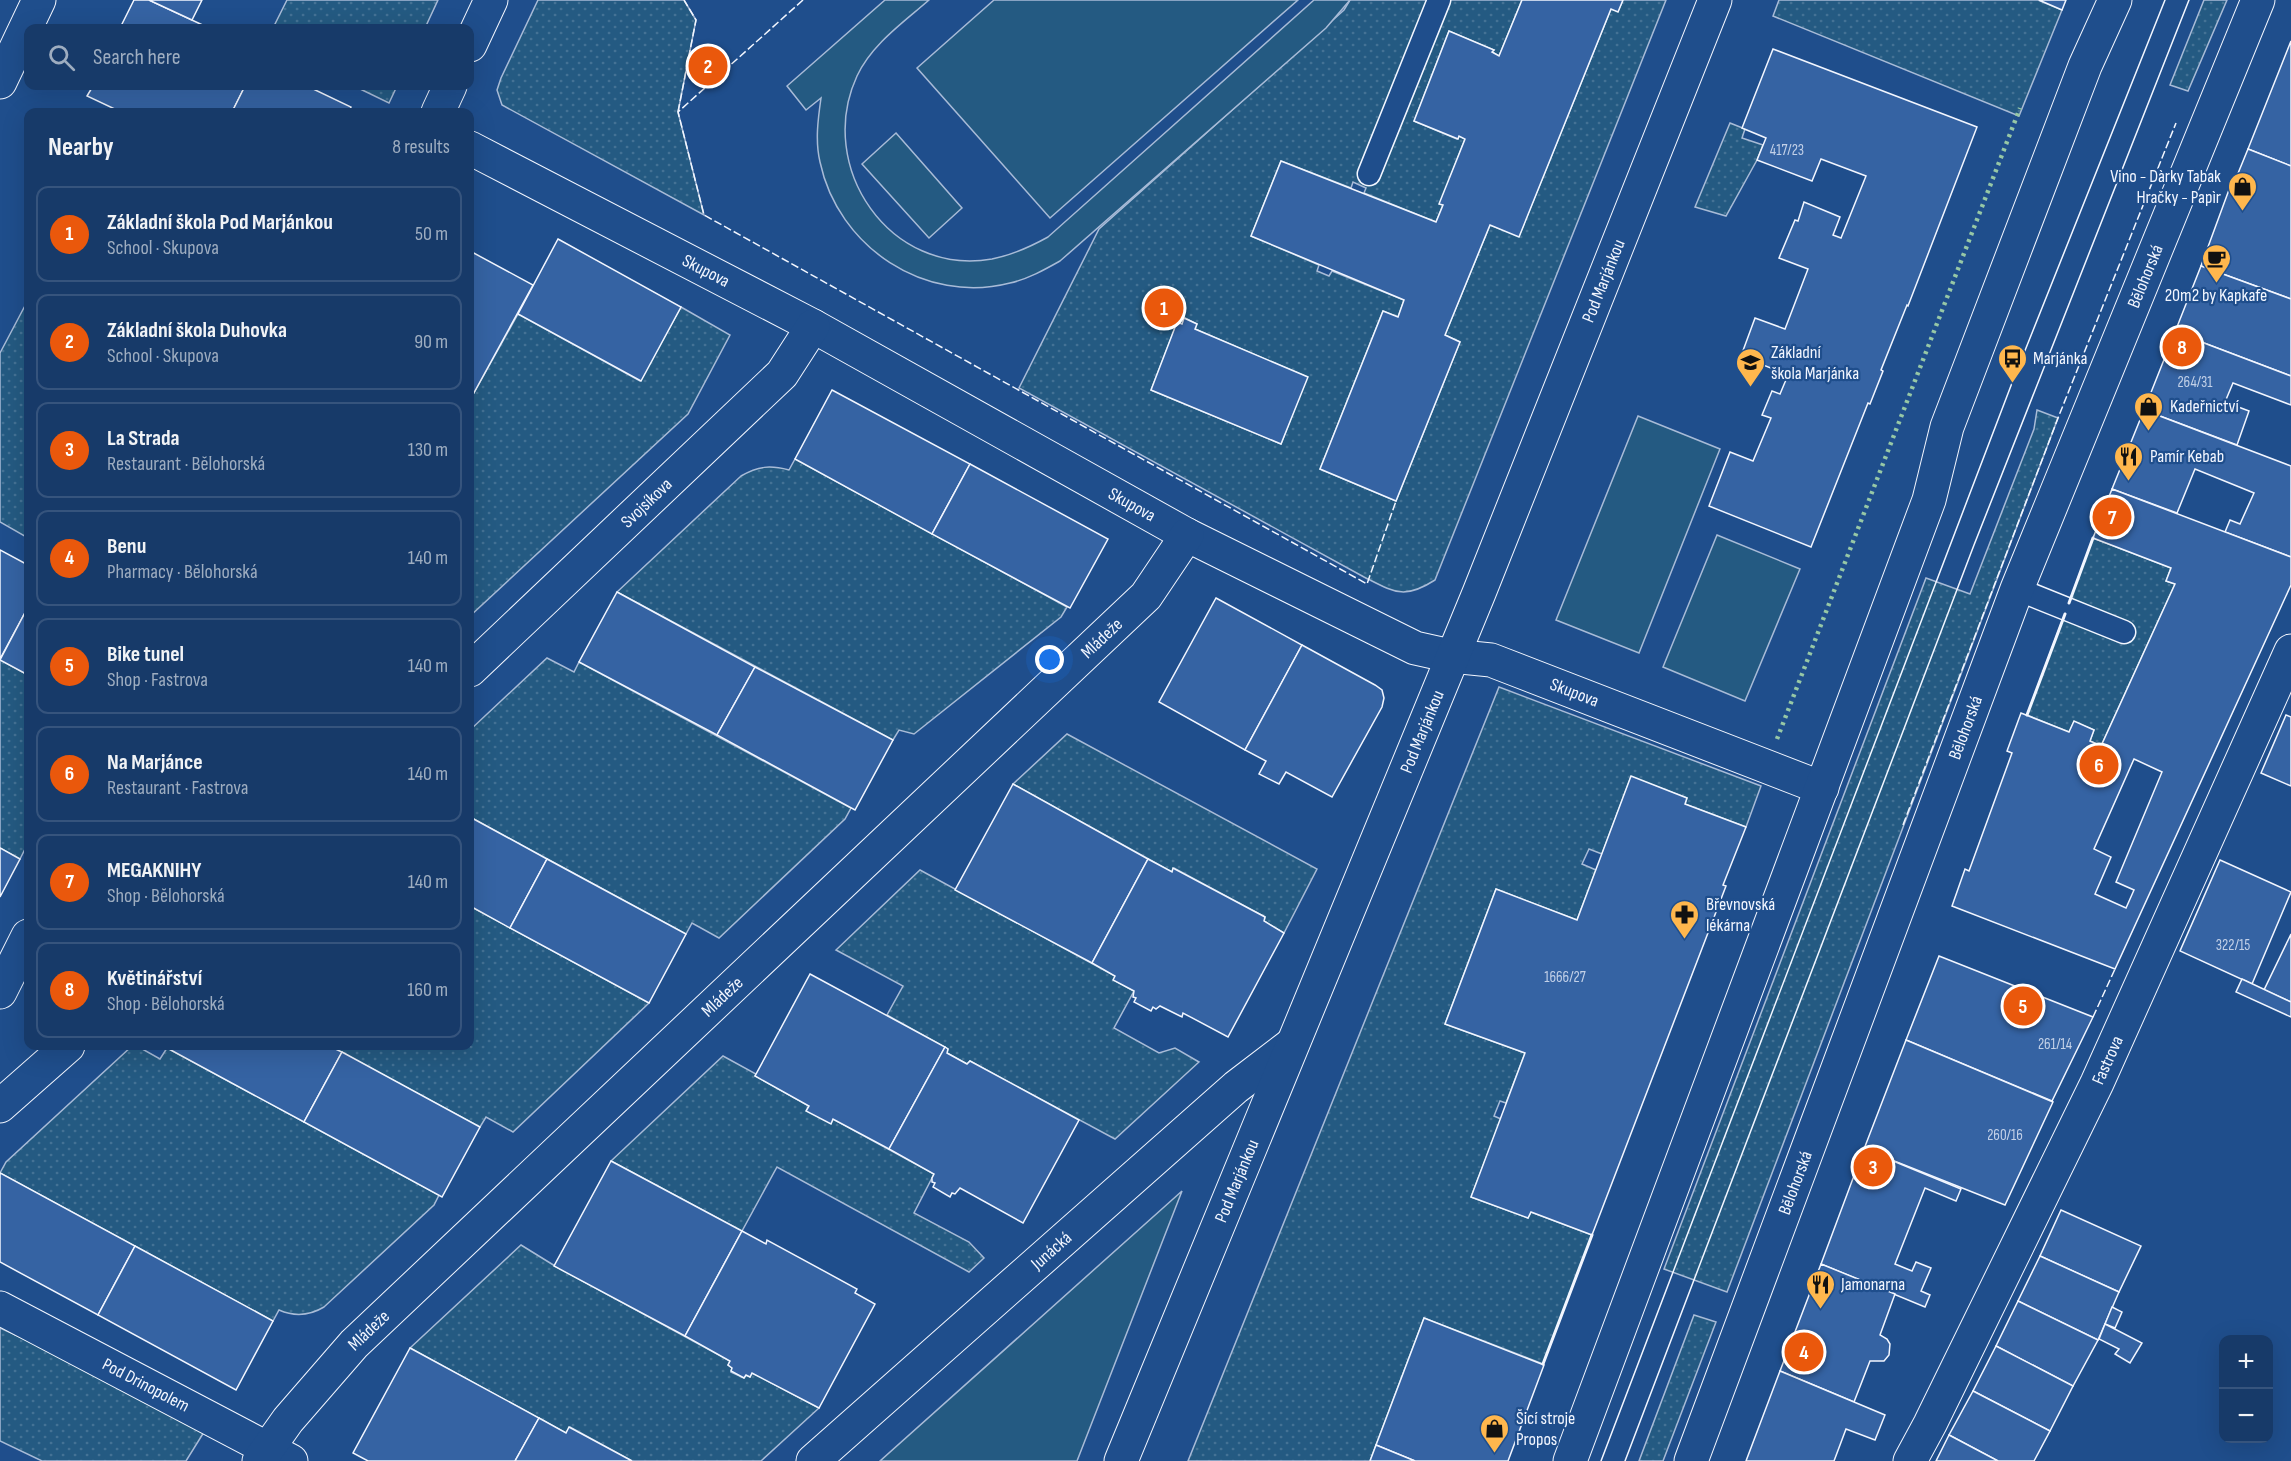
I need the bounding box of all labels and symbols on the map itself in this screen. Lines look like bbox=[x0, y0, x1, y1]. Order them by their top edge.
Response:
pin: 2 bbox=[688, 44, 728, 88]
house number: 417/23 bbox=[1770, 141, 1804, 160]
place label: Vino - Dàrky Tabak Hračky - Papìr bbox=[2110, 166, 2221, 208]
shop icon: Vino - Dàrky Tabak Hračky - Papìr bbox=[2226, 170, 2258, 212]
street label: Pod Marjánkou bbox=[1578, 236, 1630, 326]
street label: Bělohorská bbox=[2123, 241, 2168, 311]
cafe icon: 20m2 by Kapkafe bbox=[2200, 242, 2232, 284]
street label: Skupova bbox=[679, 250, 733, 292]
place label: 20m2 by Kapkafe bbox=[2165, 285, 2267, 306]
pin: 1 bbox=[1144, 286, 1184, 330]
pin: 8 bbox=[2162, 324, 2202, 370]
place label: Základní škola Marjánka bbox=[1771, 342, 1859, 384]
bus stop icon: Marjánka bbox=[1996, 342, 2028, 384]
school or university icon: Základní škola Marjánka bbox=[1734, 346, 1766, 388]
place label: Marjánka bbox=[2033, 348, 2088, 369]
house number: 264/31 bbox=[2177, 373, 2213, 392]
shop icon: Kadeřnictví bbox=[2133, 390, 2165, 432]
place label: Kadeřnictví bbox=[2170, 396, 2240, 417]
restaurant icon: Pamír Kebab bbox=[2113, 440, 2145, 482]
place label: Pamír Kebab bbox=[2150, 446, 2224, 467]
street label: Svojsíkova bbox=[617, 474, 677, 532]
street label: Skupova bbox=[1105, 483, 1159, 526]
pin: 7 bbox=[2092, 494, 2132, 540]
street label: Mládeže bbox=[1077, 614, 1127, 663]
your location bbox=[1035, 645, 1064, 674]
street label: Skupova bbox=[1547, 674, 1602, 712]
street label: Pod Marjánkou bbox=[1396, 687, 1449, 776]
street label: Bělohorská bbox=[1944, 693, 1987, 763]
pin: 6 bbox=[2080, 742, 2118, 788]
place label: Břevnovská lékárna bbox=[1706, 894, 1775, 936]
pharmacy icon: Břevnovská lékárna bbox=[1669, 898, 1701, 940]
house number: 322/15 bbox=[2216, 936, 2250, 955]
house number: 1666/27 bbox=[1544, 968, 1586, 987]
street label: Mládeže bbox=[697, 972, 747, 1021]
pin: 5 bbox=[2004, 984, 2042, 1028]
street label: Fastrova bbox=[2088, 1032, 2128, 1088]
house number: 261/14 bbox=[2038, 1035, 2072, 1054]
house number: 260/16 bbox=[1987, 1126, 2023, 1145]
street label: Pod Marjánkou bbox=[1211, 1136, 1263, 1226]
pin: 3 bbox=[1854, 1144, 1892, 1190]
street label: Bělohorská bbox=[1774, 1148, 1817, 1218]
street label: Junácká bbox=[1026, 1227, 1076, 1275]
restaurant icon: Jamonarna bbox=[1804, 1268, 1836, 1310]
place label: Jamonarna bbox=[1840, 1274, 1905, 1295]
street label: Mládeže bbox=[344, 1306, 394, 1355]
pin: 4 bbox=[1784, 1330, 1824, 1374]
street label: Pod Drinopolem bbox=[99, 1354, 193, 1417]
place label: Šicí stroje Propos bbox=[1516, 1408, 1575, 1450]
shop icon: Šicí stroje Propos bbox=[1479, 1412, 1511, 1454]

